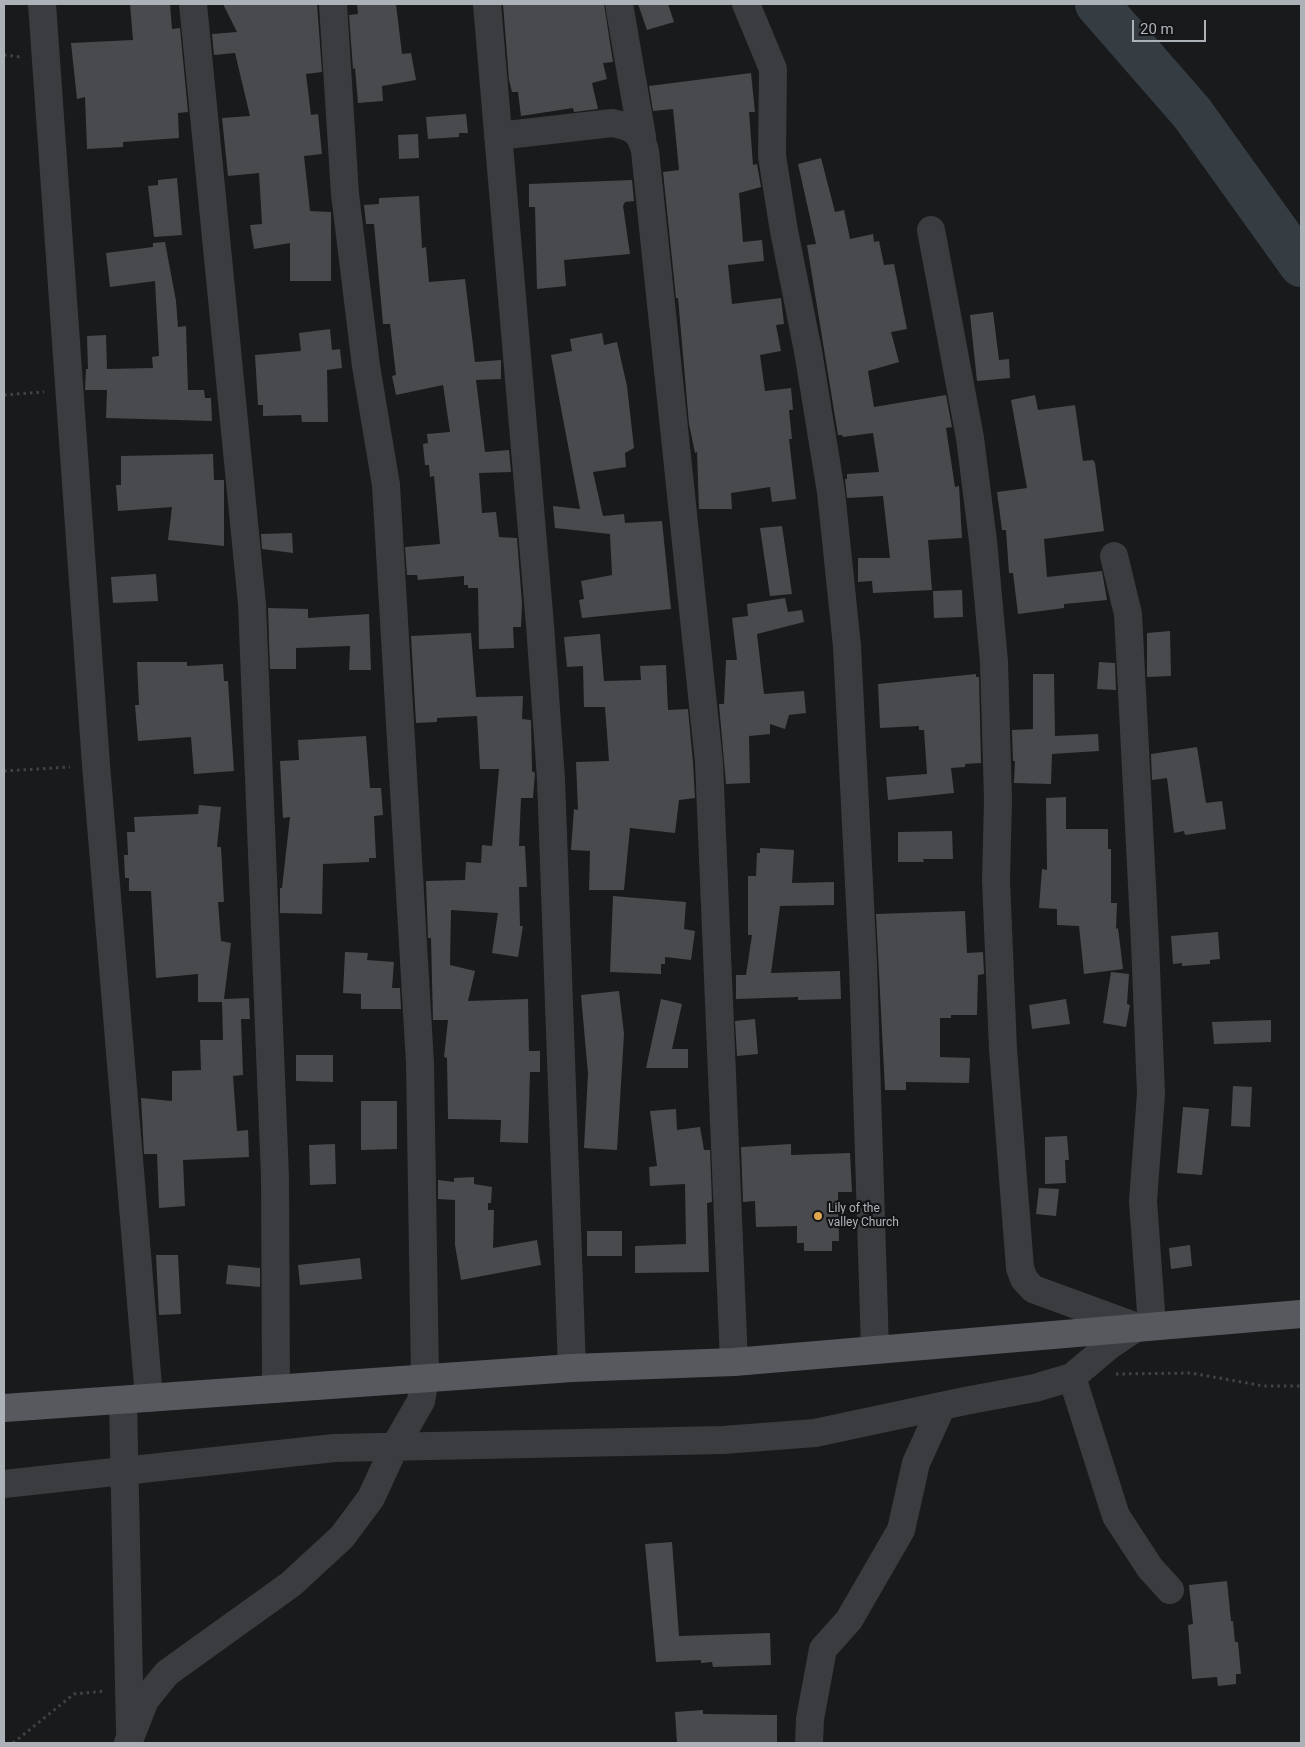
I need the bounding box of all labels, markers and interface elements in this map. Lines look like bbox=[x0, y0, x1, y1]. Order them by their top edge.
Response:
scale bar bbox=[1135, 10, 1209, 42]
text: 20 m bbox=[1140, 20, 1174, 38]
place label: Lily of the valley Church bbox=[828, 1202, 899, 1230]
marker: Lily of the valley Church bbox=[812, 1210, 824, 1222]

